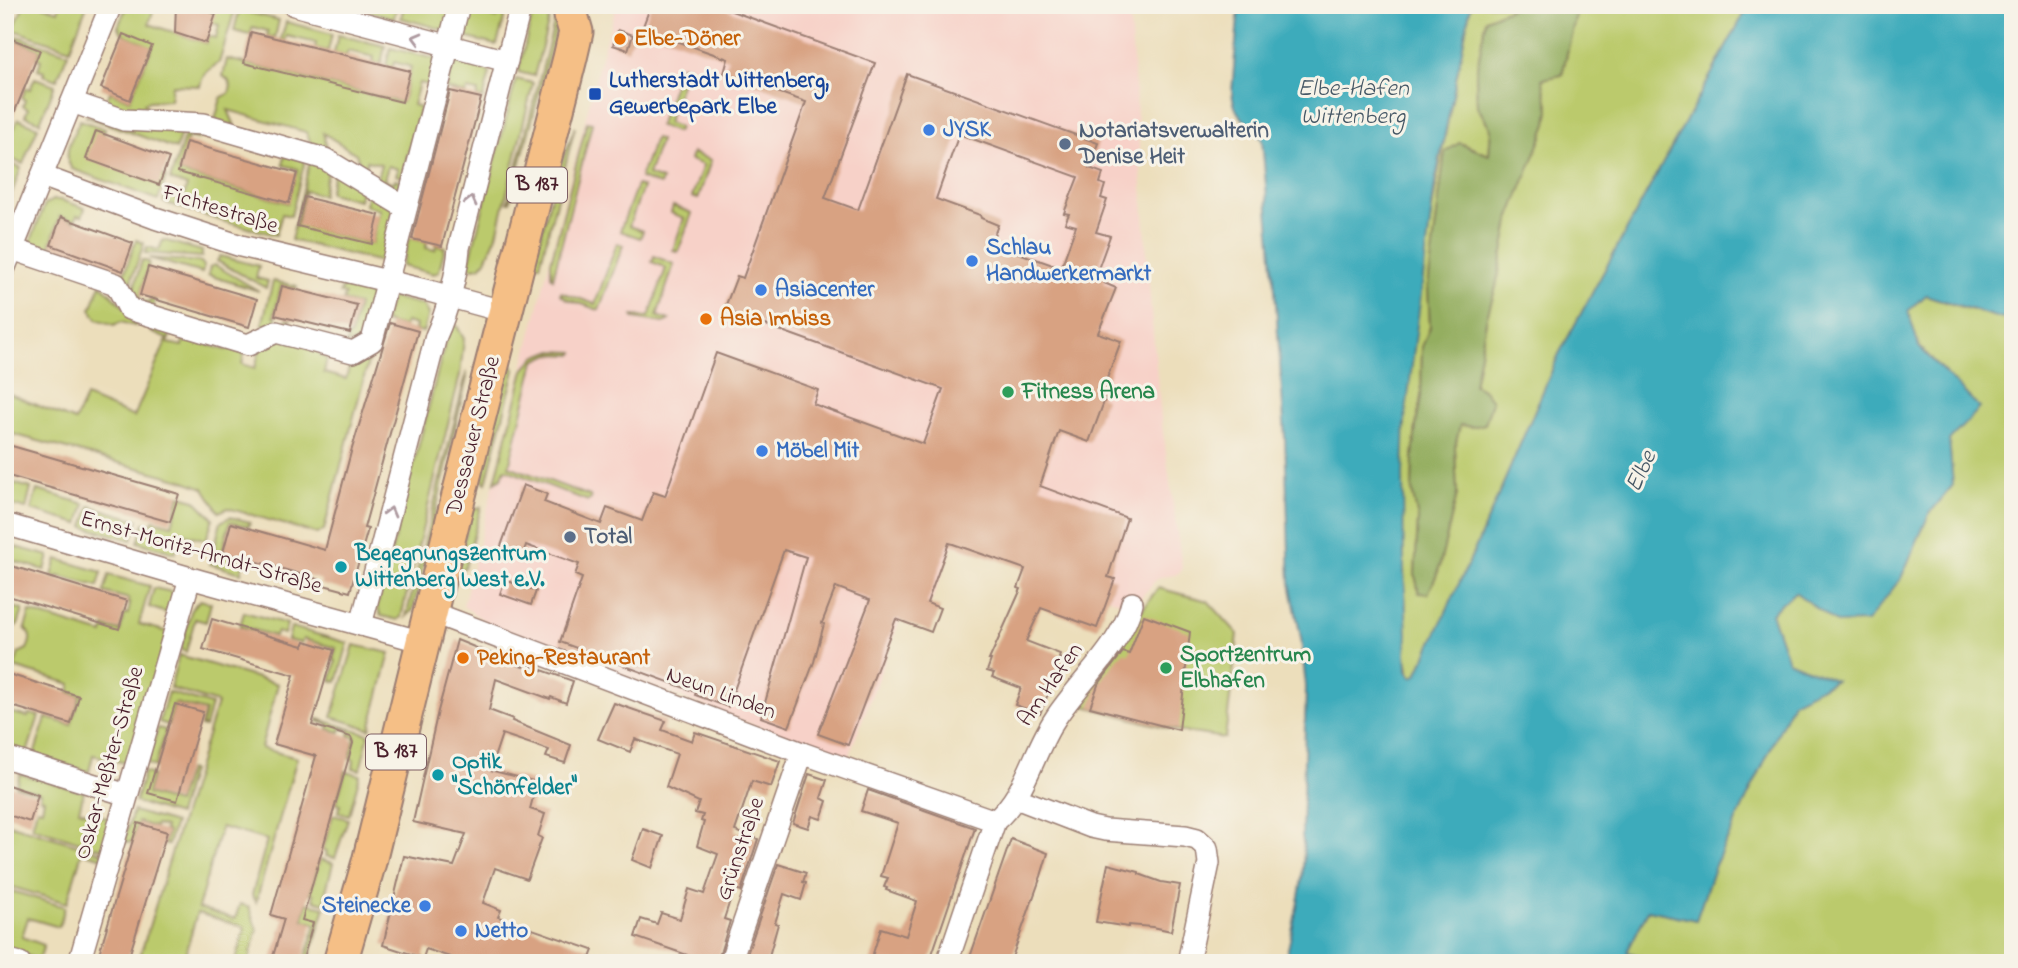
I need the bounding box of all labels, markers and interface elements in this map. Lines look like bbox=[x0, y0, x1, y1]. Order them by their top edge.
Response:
place label: Elbe-Döner bbox=[634, 23, 741, 56]
marker: Elbe-Döner bbox=[612, 31, 628, 47]
one-way arrow bbox=[411, 32, 423, 46]
place label: Lutherstadt Wittenberg, Gewerbepark Elbe bbox=[609, 65, 829, 124]
water label: Elbe-Hafen Wittenberg bbox=[1297, 72, 1410, 135]
marker: Lutherstadt Wittenberg, Gewerbepark Elbe bbox=[587, 86, 603, 102]
place label: JYSK bbox=[943, 114, 992, 147]
place label: Notariatsverwalterin Denise Heit bbox=[1078, 115, 1269, 174]
marker: JYSK bbox=[921, 122, 937, 138]
marker: Notariatsverwalterin Denise Heit bbox=[1057, 136, 1073, 152]
road number: B 187 bbox=[507, 168, 567, 202]
street label: Fichtestraße bbox=[157, 176, 283, 243]
one-way arrow bbox=[463, 195, 477, 207]
place label: Schlau Handwerkermarkt bbox=[986, 232, 1152, 291]
marker: Schlau Handwerkermarkt bbox=[964, 253, 980, 269]
place label: Asiacenter bbox=[775, 274, 875, 307]
marker: Asiacenter bbox=[753, 282, 769, 298]
place label: Asia Imbiss bbox=[720, 303, 831, 336]
marker: Asia Imbiss bbox=[698, 311, 714, 327]
street label: Dessauer Straße bbox=[438, 352, 510, 520]
place label: Fitness Arena bbox=[1021, 376, 1155, 409]
marker: Fitness Arena bbox=[1000, 384, 1016, 400]
place label: Möbel Mit bbox=[776, 435, 859, 468]
marker: Möbel Mit bbox=[754, 443, 770, 459]
water label: Elbe bbox=[1617, 444, 1667, 498]
street label: Ernst-Moritz-Arndt-Straße bbox=[76, 503, 326, 603]
one-way arrow bbox=[382, 506, 396, 518]
place label: Total bbox=[584, 521, 632, 554]
marker: Total bbox=[562, 529, 578, 545]
place label: Begegnungszentrum Wittenberg West e.V. bbox=[354, 538, 547, 599]
marker: Begegnungszentrum Wittenberg West e.V. bbox=[333, 559, 349, 575]
street label: Am Hafen bbox=[1010, 636, 1092, 734]
place label: Sportzentrum Elbhafen bbox=[1180, 639, 1311, 698]
place label: Peking-Restaurant bbox=[477, 642, 651, 677]
marker: Peking-Restaurant bbox=[455, 650, 471, 666]
street label: Neun Linden bbox=[662, 659, 780, 729]
marker: Sportzentrum Elbhafen bbox=[1158, 660, 1174, 676]
street label: Oskar-Meßter-Straße bbox=[67, 662, 154, 863]
road number: B 187 bbox=[366, 734, 426, 770]
place label: Optik "Schönfelder" bbox=[451, 746, 578, 805]
marker: Optik "Schönfelder" bbox=[430, 767, 446, 783]
street label: Grünstraße bbox=[708, 792, 774, 905]
place label: Steinecke bbox=[322, 890, 412, 923]
marker: Steinecke bbox=[417, 898, 433, 914]
place label: Netto bbox=[475, 915, 528, 948]
marker: Netto bbox=[453, 923, 469, 939]

